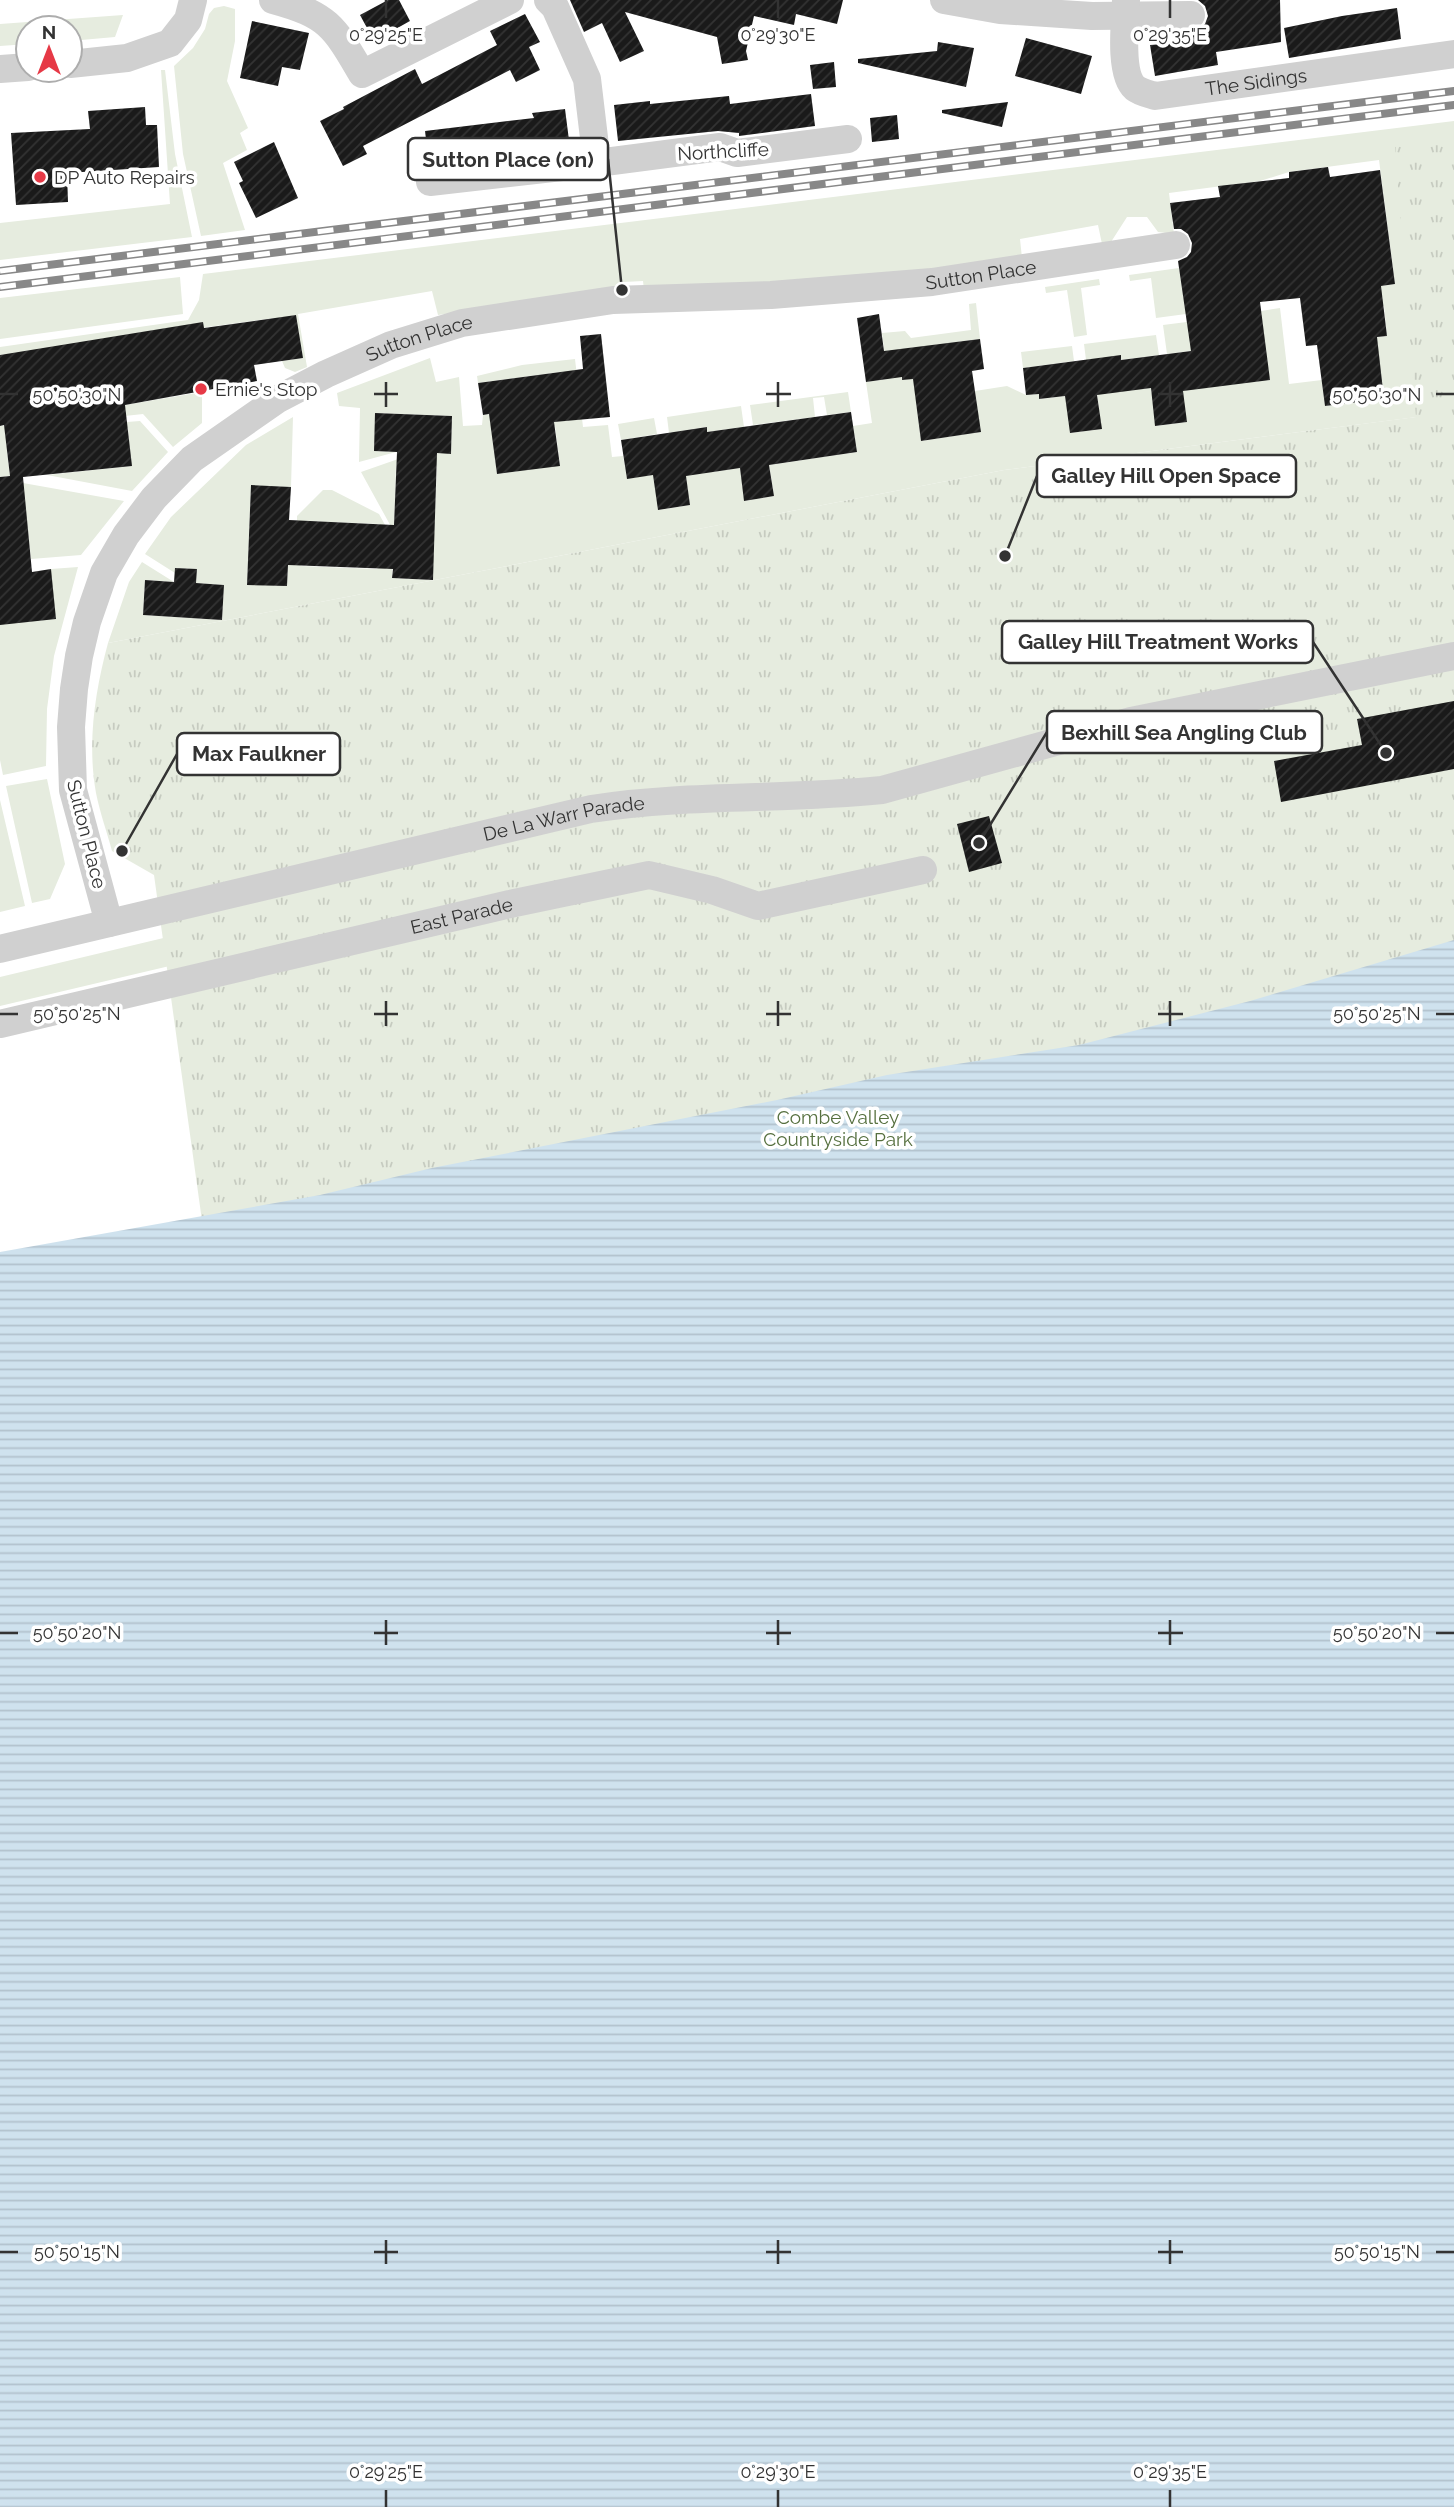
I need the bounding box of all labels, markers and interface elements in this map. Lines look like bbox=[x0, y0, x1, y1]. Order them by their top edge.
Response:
north arrow bbox=[14, 14, 84, 84]
text: N bbox=[42, 21, 56, 43]
text: 0°29'25"E bbox=[349, 24, 423, 45]
text: 0°29'30"E bbox=[740, 24, 816, 45]
text: 0°29'35"E bbox=[1133, 24, 1207, 45]
street label: The Sidings bbox=[1204, 64, 1308, 100]
callout: Sutton Place (on) bbox=[408, 138, 608, 180]
street label: Northcliffe bbox=[677, 138, 769, 164]
text: Sutton Place (on) bbox=[422, 147, 594, 172]
place label: DP Auto Repairs bbox=[54, 166, 195, 188]
marker: DP Auto Repairs bbox=[32, 169, 48, 185]
street label: Sutton Place bbox=[925, 255, 1038, 293]
street label: Sutton Place bbox=[362, 311, 474, 366]
place label: Ernie's Stop bbox=[215, 378, 317, 400]
marker: Ernie's Stop bbox=[193, 381, 209, 397]
text: 50°50'30"N bbox=[33, 384, 121, 405]
text: 50°50'30"N bbox=[1333, 384, 1421, 405]
callout: Galley Hill Open Space bbox=[1037, 455, 1296, 497]
text: Galley Hill Open Space bbox=[1051, 463, 1281, 488]
callout: Galley Hill Treatment Works bbox=[1002, 621, 1313, 663]
text: Galley Hill Treatment Works bbox=[1018, 629, 1298, 654]
callout: Bexhill Sea Angling Club bbox=[1047, 711, 1322, 753]
text: Bexhill Sea Angling Club bbox=[1061, 720, 1307, 745]
callout: Max Faulkner bbox=[177, 733, 340, 775]
text: Max Faulkner bbox=[192, 741, 326, 766]
street label: Sutton Place bbox=[63, 777, 111, 891]
street label: De La Warr Parade bbox=[481, 792, 645, 845]
street label: East Parade bbox=[408, 893, 515, 938]
text: 50°50'25"N bbox=[33, 1003, 121, 1024]
text: 50°50'25"N bbox=[1333, 1003, 1421, 1024]
park label: Combe Valley Countryside Park bbox=[763, 1106, 913, 1150]
text: 50°50'20"N bbox=[33, 1622, 121, 1643]
text: 50°50'20"N bbox=[1333, 1622, 1421, 1643]
text: 50°50'15"N bbox=[34, 2241, 120, 2262]
text: 50°50'15"N bbox=[1334, 2241, 1420, 2262]
text: 0°29'25"E bbox=[349, 2461, 423, 2482]
text: 0°29'30"E bbox=[740, 2461, 816, 2482]
text: 0°29'35"E bbox=[1133, 2461, 1207, 2482]

